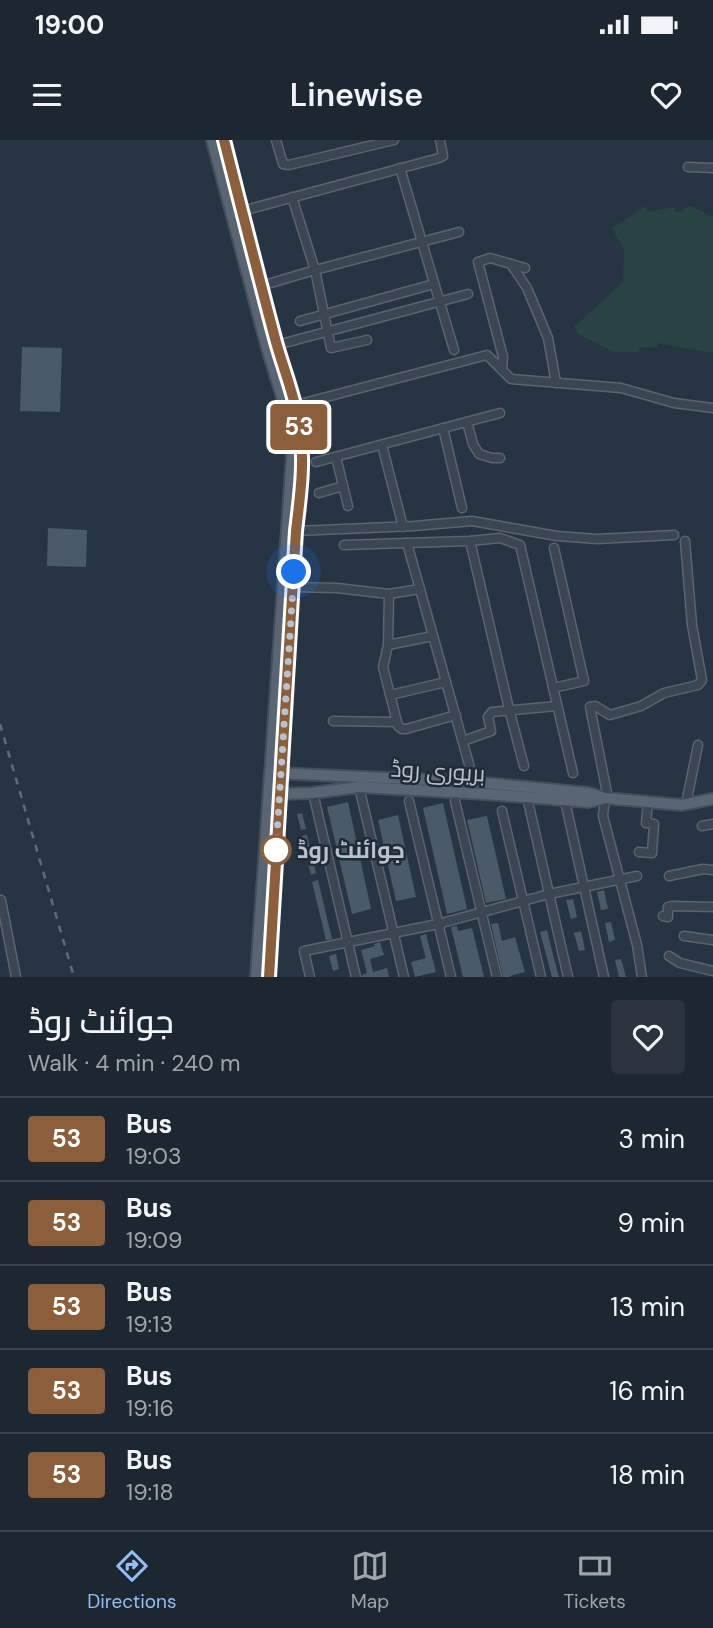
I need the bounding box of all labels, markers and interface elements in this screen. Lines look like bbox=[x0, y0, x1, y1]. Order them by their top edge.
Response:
text: 19:00 bbox=[35, 8, 104, 42]
text: Linewise bbox=[290, 74, 423, 116]
icon: menu bbox=[28, 76, 66, 114]
icon: heart bbox=[647, 76, 685, 114]
line badge: 53 bbox=[268, 404, 330, 450]
text: 53 bbox=[284, 411, 314, 442]
your location bbox=[276, 554, 311, 589]
street label: بریوری روڈ bbox=[390, 754, 486, 788]
marker: جوائنٹ روڈ bbox=[261, 835, 291, 865]
place label: جوائنٹ روڈ bbox=[297, 835, 405, 865]
text: جوائنٹ روڈ bbox=[28, 1000, 174, 1043]
button: heart bbox=[611, 1000, 685, 1074]
text: Walk · 4 min · 240 m bbox=[28, 1048, 240, 1078]
text: Bus bbox=[126, 1107, 172, 1141]
text: 3 min bbox=[618, 1122, 685, 1156]
text: 53 bbox=[52, 1123, 81, 1154]
text: 19:03 bbox=[126, 1141, 182, 1171]
text: Bus bbox=[126, 1191, 172, 1225]
text: 9 min bbox=[617, 1206, 685, 1240]
text: 53 bbox=[52, 1207, 81, 1238]
text: 19:09 bbox=[126, 1225, 182, 1255]
text: Bus bbox=[126, 1275, 172, 1309]
text: 13 min bbox=[610, 1290, 685, 1324]
text: 53 bbox=[52, 1291, 81, 1322]
text: 19:13 bbox=[126, 1309, 173, 1339]
text: Bus bbox=[126, 1359, 172, 1393]
text: 16 min bbox=[609, 1374, 685, 1408]
text: 53 bbox=[52, 1375, 81, 1406]
text: 19:16 bbox=[126, 1393, 174, 1423]
text: Bus bbox=[126, 1443, 172, 1477]
text: 18 min bbox=[610, 1458, 685, 1492]
text: 53 bbox=[52, 1459, 81, 1490]
text: 19:18 bbox=[126, 1477, 173, 1507]
tab: Directions bbox=[87, 1547, 177, 1614]
tab: Map bbox=[351, 1547, 389, 1614]
tab: Tickets bbox=[563, 1547, 626, 1614]

